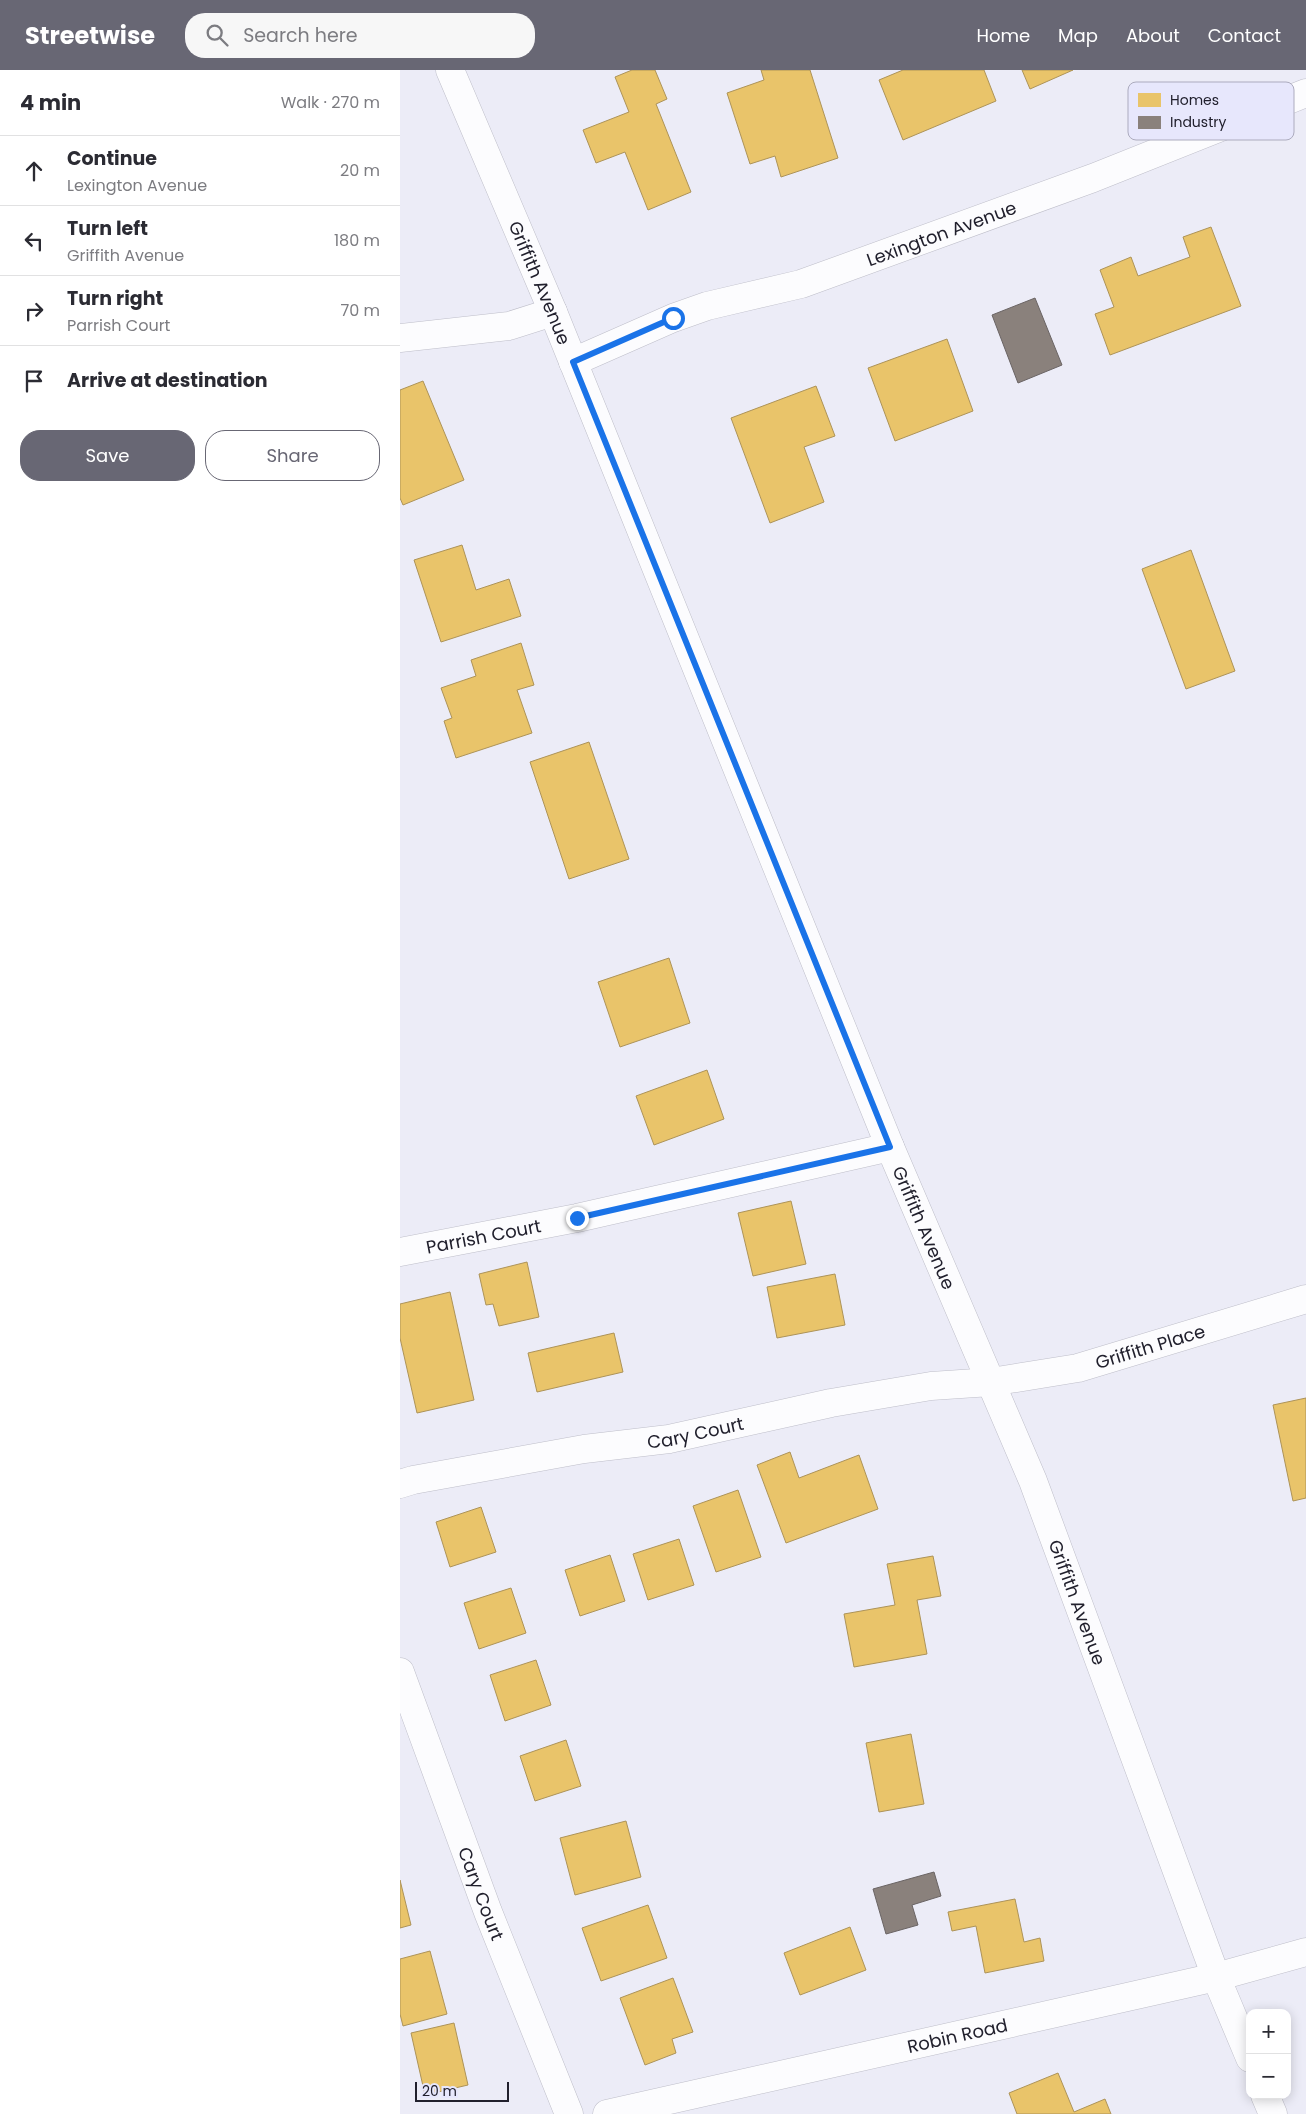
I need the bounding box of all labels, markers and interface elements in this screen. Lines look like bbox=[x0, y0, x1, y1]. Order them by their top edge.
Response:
search box bbox=[185, 13, 535, 58]
text: Streetwise bbox=[25, 19, 155, 52]
icon: search bbox=[203, 21, 231, 49]
text: Search here bbox=[243, 22, 358, 49]
text: Home bbox=[976, 23, 1030, 48]
text: Map bbox=[1058, 23, 1098, 48]
text: About bbox=[1126, 23, 1180, 48]
text: Contact bbox=[1208, 23, 1281, 48]
legend bbox=[1128, 82, 1294, 140]
text: 4 min bbox=[20, 88, 81, 117]
text: Homes bbox=[1170, 90, 1219, 110]
text: Walk · 270 m bbox=[281, 91, 380, 114]
text: Industry bbox=[1170, 112, 1226, 132]
text: Continue bbox=[67, 145, 157, 172]
icon: ahead bbox=[20, 157, 48, 185]
text: 20 m bbox=[340, 159, 380, 182]
text: Lexington Avenue bbox=[67, 174, 207, 197]
street label: Lexington Avenue bbox=[863, 194, 1020, 272]
text: Turn left bbox=[67, 215, 148, 242]
street label: Griffith Avenue bbox=[503, 217, 577, 348]
icon: left bbox=[20, 227, 48, 255]
text: 180 m bbox=[334, 229, 380, 252]
text: Griffith Avenue bbox=[67, 244, 184, 267]
text: Turn right bbox=[67, 285, 163, 312]
icon: right bbox=[20, 297, 48, 325]
text: 70 m bbox=[340, 299, 380, 322]
route start bbox=[662, 307, 685, 330]
text: Parrish Court bbox=[67, 314, 170, 337]
icon: arrive bbox=[20, 367, 48, 395]
text: Arrive at destination bbox=[67, 367, 268, 394]
button: Save bbox=[20, 430, 195, 481]
button: Share bbox=[205, 430, 380, 481]
street label: Griffith Avenue bbox=[887, 1162, 962, 1293]
route end bbox=[566, 1207, 589, 1230]
street label: Parrish Court bbox=[424, 1213, 543, 1259]
street label: Griffith Place bbox=[1092, 1318, 1208, 1375]
street label: Cary Court bbox=[646, 1410, 746, 1454]
street label: Griffith Avenue bbox=[1043, 1536, 1112, 1669]
street label: Cary Court bbox=[453, 1843, 511, 1944]
map controls bbox=[1246, 2009, 1291, 2099]
button: + bbox=[1246, 2009, 1291, 2054]
street label: Robin Road bbox=[905, 2012, 1010, 2059]
button: − bbox=[1246, 2054, 1291, 2099]
scale bar bbox=[415, 2079, 509, 2102]
text: 20 m bbox=[422, 2081, 457, 2101]

